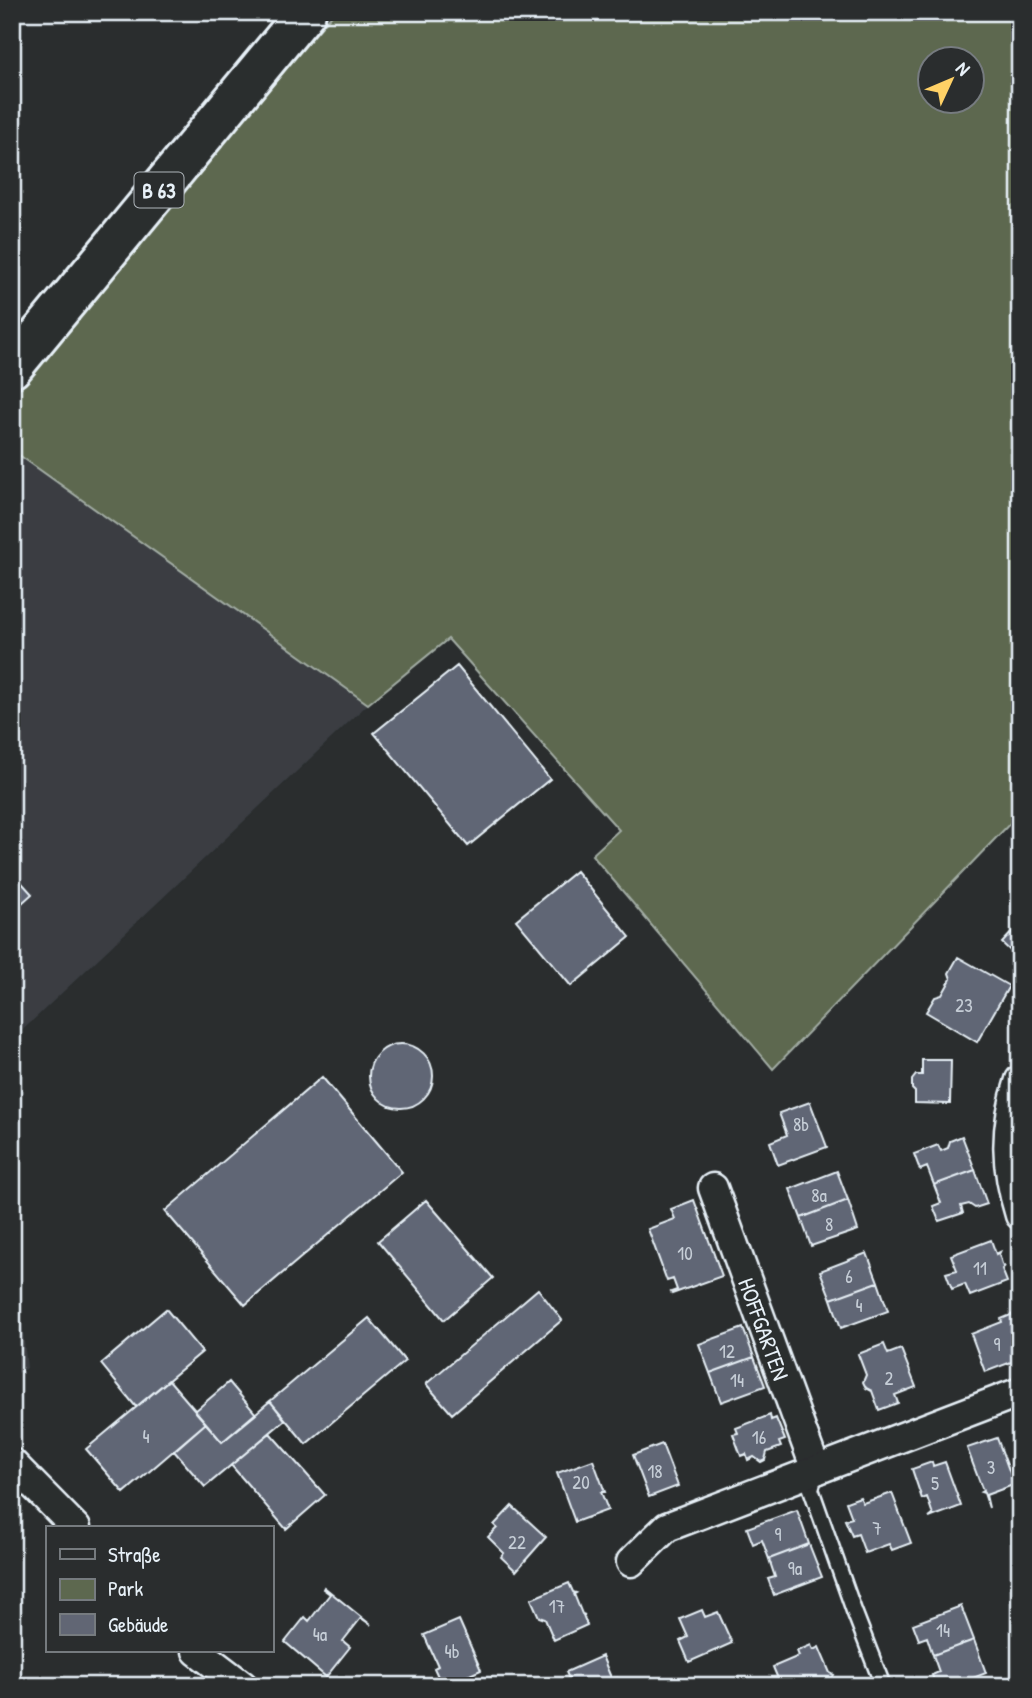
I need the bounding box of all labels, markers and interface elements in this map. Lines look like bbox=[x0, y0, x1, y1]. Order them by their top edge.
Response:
north arrow bbox=[916, 46, 986, 116]
text: N bbox=[950, 56, 976, 81]
road number: B 63 bbox=[134, 172, 184, 208]
house number: 23 bbox=[955, 992, 973, 1018]
house number: 8b bbox=[793, 1111, 809, 1137]
house number: 8a bbox=[811, 1182, 827, 1208]
house number: 8 bbox=[825, 1211, 833, 1237]
house number: 10 bbox=[677, 1240, 693, 1266]
house number: 11 bbox=[973, 1255, 987, 1281]
house number: 6 bbox=[845, 1263, 853, 1289]
street label: HOFFGARTEN bbox=[732, 1273, 797, 1384]
house number: 4 bbox=[855, 1292, 863, 1318]
house number: 9 bbox=[994, 1331, 1001, 1357]
house number: 12 bbox=[719, 1338, 735, 1364]
house number: 2 bbox=[885, 1365, 894, 1391]
house number: 14 bbox=[730, 1367, 744, 1393]
house number: 4 bbox=[142, 1423, 150, 1449]
house number: 16 bbox=[752, 1424, 766, 1450]
house number: 3 bbox=[987, 1454, 995, 1480]
house number: 18 bbox=[647, 1458, 663, 1484]
house number: 20 bbox=[572, 1469, 590, 1495]
house number: 5 bbox=[931, 1470, 939, 1496]
house number: 7 bbox=[872, 1515, 882, 1541]
house number: 9 bbox=[775, 1521, 782, 1547]
legend bbox=[46, 1526, 273, 1652]
house number: 22 bbox=[508, 1529, 526, 1555]
text: Straße bbox=[108, 1540, 161, 1569]
house number: 9a bbox=[788, 1555, 803, 1581]
text: Park bbox=[108, 1574, 143, 1603]
house number: 17 bbox=[549, 1593, 565, 1619]
text: Gebäude bbox=[108, 1610, 168, 1639]
house number: 14 bbox=[936, 1617, 950, 1643]
house number: 4a bbox=[313, 1621, 328, 1647]
house number: 4b bbox=[445, 1638, 460, 1664]

